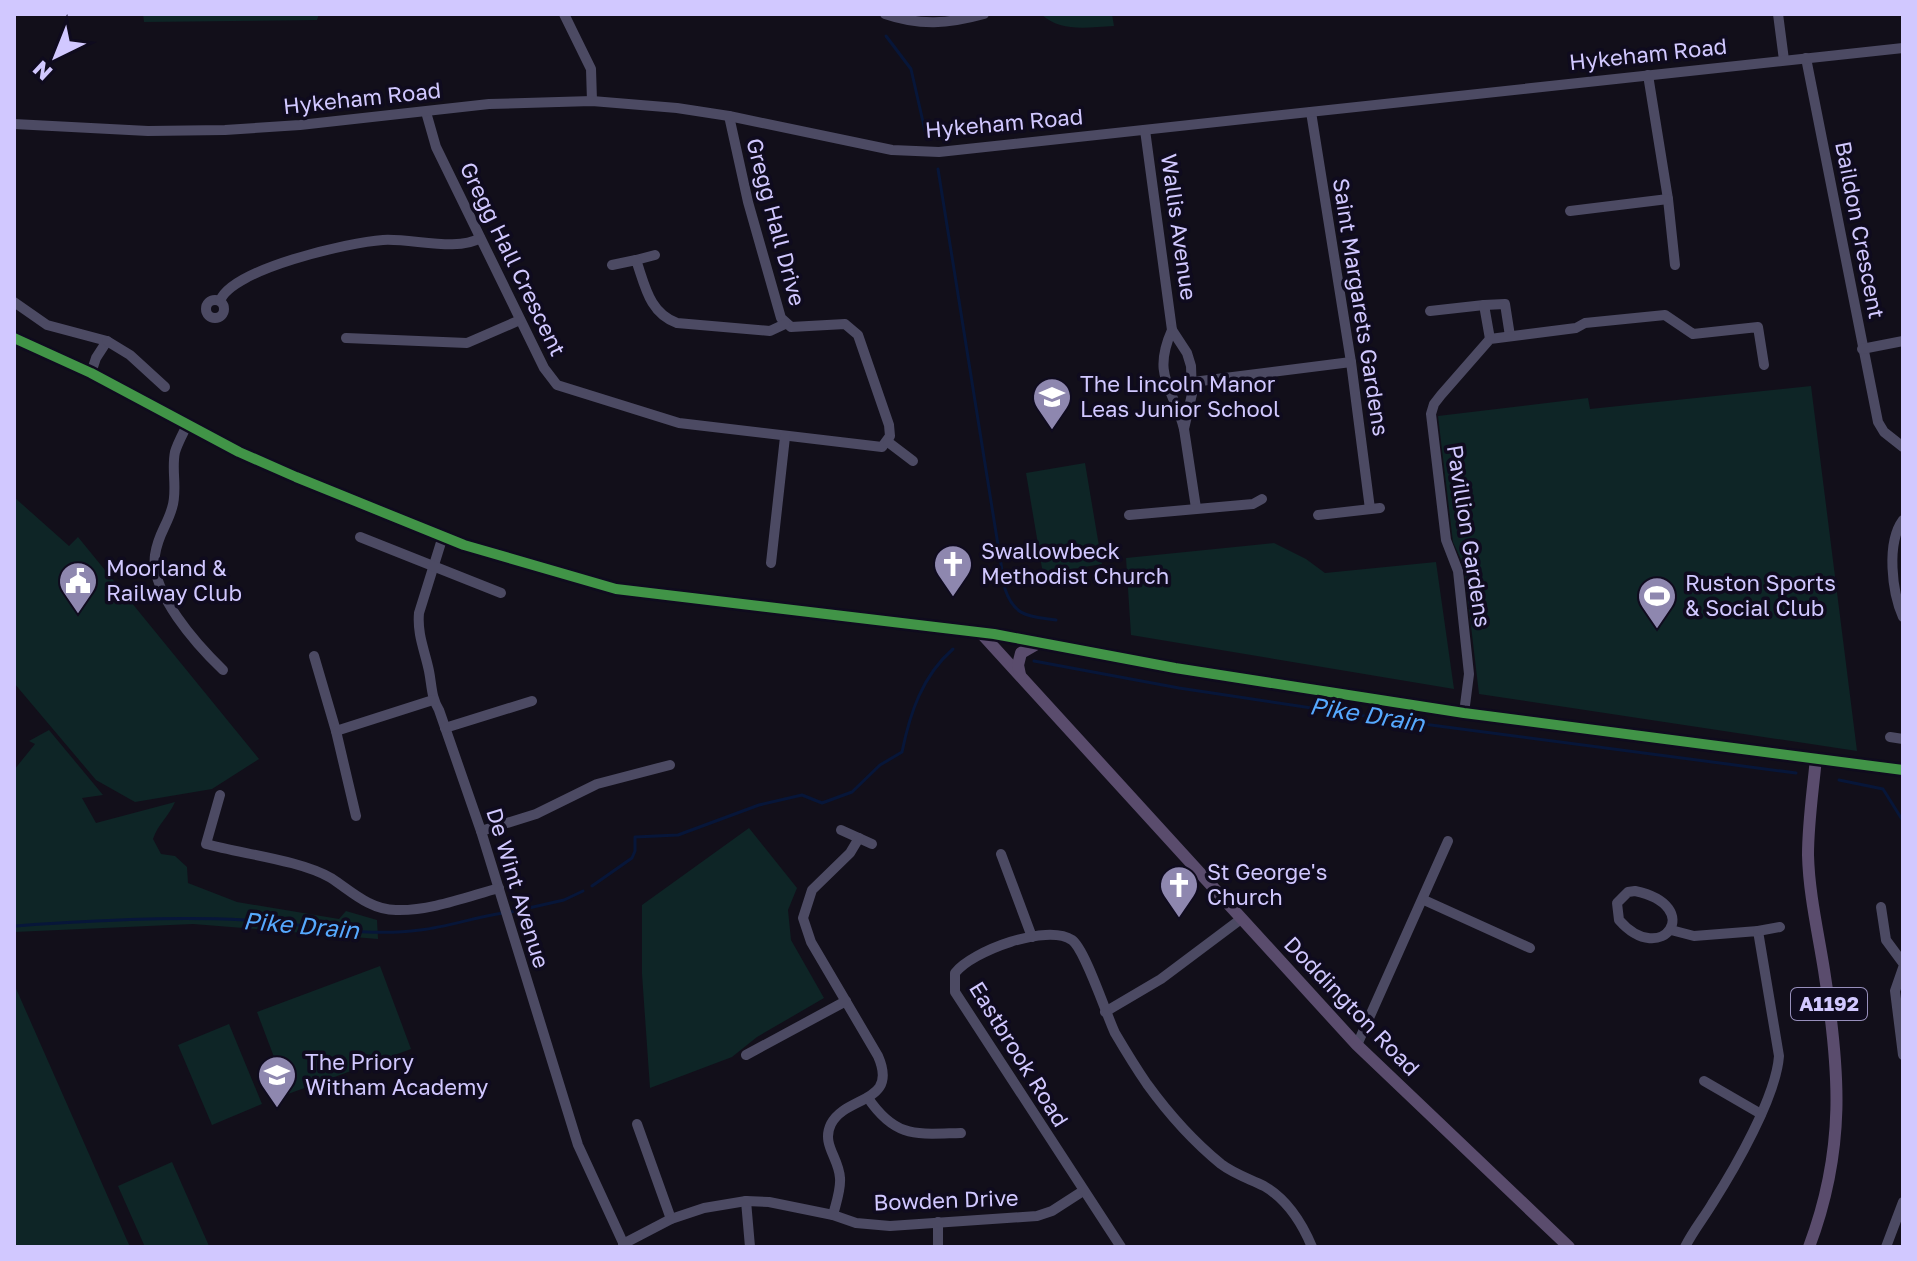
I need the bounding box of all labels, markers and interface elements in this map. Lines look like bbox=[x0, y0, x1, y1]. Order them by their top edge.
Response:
north arrow bbox=[16, 16, 96, 96]
street label: Hykeham Road bbox=[1568, 32, 1728, 75]
text: N bbox=[27, 55, 57, 87]
street label: Hykeham Road bbox=[282, 76, 442, 119]
street label: Hykeham Road bbox=[924, 102, 1084, 143]
street label: Gregg Hall Drive bbox=[741, 135, 812, 309]
street label: Baildon Crescent bbox=[1830, 139, 1891, 321]
street label: Wallis Avenue bbox=[1156, 152, 1203, 302]
street label: Gregg Hall Crescent bbox=[455, 157, 572, 360]
street label: Saint Margarets Gardens bbox=[1328, 176, 1395, 438]
place label: The Lincoln Manor Leas Junior School bbox=[1080, 370, 1280, 422]
school or university icon: The Lincoln Manor Leas Junior School bbox=[1031, 376, 1073, 431]
street label: Pavillion Gardens bbox=[1442, 443, 1497, 629]
place label: Swallowbeck Methodist Church bbox=[981, 537, 1169, 589]
church icon: Swallowbeck Methodist Church bbox=[932, 543, 974, 598]
place label: Moorland & Railway Club bbox=[106, 554, 242, 606]
public building icon: Moorland & Railway Club bbox=[57, 560, 99, 615]
place label: Ruston Sports & Social Club bbox=[1685, 569, 1836, 621]
sports icon: Ruston Sports & Social Club bbox=[1636, 575, 1678, 630]
water label: Pike Drain bbox=[1308, 690, 1428, 737]
street label: De Wint Avenue bbox=[481, 805, 556, 971]
place label: St George's Church bbox=[1207, 858, 1327, 910]
church icon: St George's Church bbox=[1158, 864, 1200, 919]
water label: Pike Drain bbox=[242, 905, 361, 944]
street label: Doddington Road bbox=[1279, 930, 1426, 1081]
street label: Eastbrook Road bbox=[964, 976, 1075, 1131]
road number: A1192 bbox=[1791, 988, 1867, 1020]
place label: The Priory Witham Academy bbox=[305, 1048, 488, 1100]
school or university icon: The Priory Witham Academy bbox=[256, 1054, 298, 1109]
street label: Bowden Drive bbox=[873, 1183, 1019, 1216]

